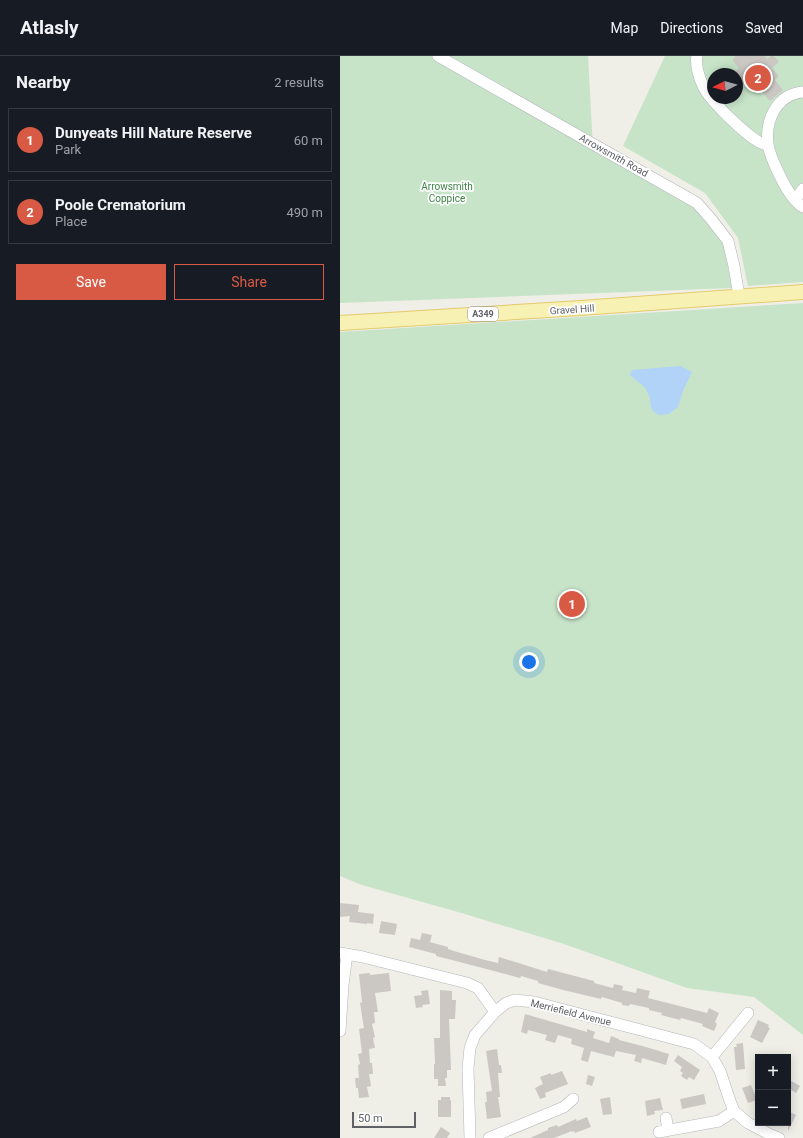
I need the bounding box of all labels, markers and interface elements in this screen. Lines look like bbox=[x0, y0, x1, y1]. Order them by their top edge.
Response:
text: Atlasly bbox=[20, 16, 79, 39]
text: Map bbox=[611, 20, 638, 36]
text: Directions bbox=[660, 20, 723, 36]
text: Saved bbox=[745, 20, 783, 36]
pin: 2 bbox=[745, 63, 771, 93]
north arrow bbox=[707, 68, 743, 104]
text: Nearby bbox=[16, 72, 71, 92]
text: 2 results bbox=[274, 75, 324, 90]
text: Dunyeats Hill Nature Reserve bbox=[55, 124, 252, 142]
street label: Arrowsmith Road bbox=[577, 132, 650, 179]
text: 1 bbox=[26, 133, 34, 148]
text: 60 m bbox=[294, 133, 323, 148]
text: Park bbox=[55, 142, 81, 157]
park label: Arrowsmith Coppice bbox=[421, 181, 473, 204]
text: Poole Crematorium bbox=[55, 196, 186, 214]
text: 2 bbox=[26, 205, 34, 220]
text: 490 m bbox=[286, 205, 323, 220]
text: Place bbox=[55, 214, 87, 229]
button: Save bbox=[16, 264, 166, 300]
button: Share bbox=[174, 264, 324, 300]
street label: Gravel Hill bbox=[549, 302, 595, 317]
road number: A349 bbox=[468, 307, 498, 321]
pin: 1 bbox=[559, 589, 585, 619]
your location bbox=[519, 652, 539, 672]
street label: Merriefield Avenue bbox=[529, 997, 612, 1028]
map controls bbox=[755, 1054, 791, 1126]
button: + bbox=[755, 1054, 791, 1090]
button: − bbox=[755, 1090, 791, 1126]
scale bar bbox=[352, 1110, 416, 1129]
text: 50 m bbox=[358, 1112, 383, 1125]

